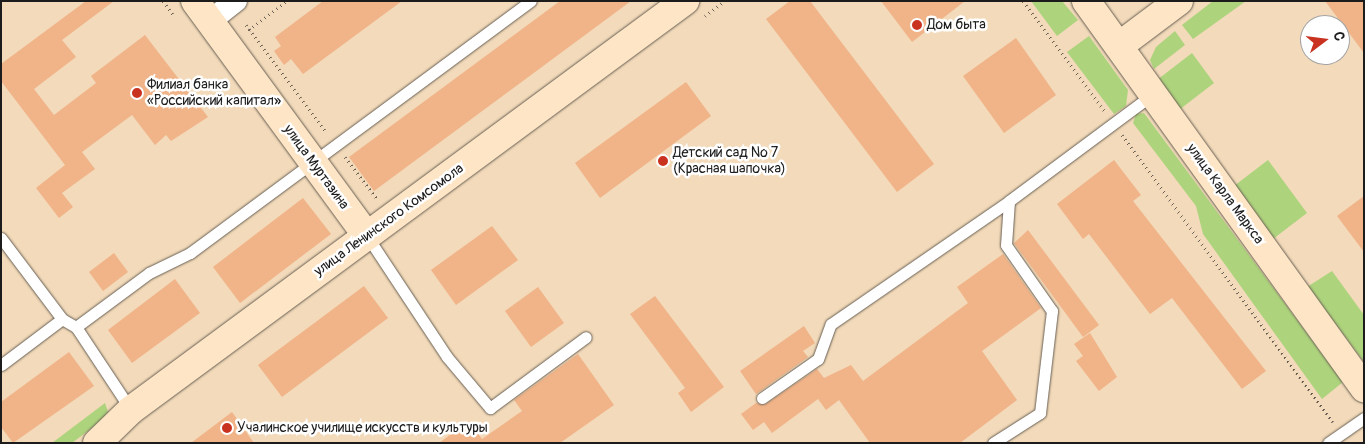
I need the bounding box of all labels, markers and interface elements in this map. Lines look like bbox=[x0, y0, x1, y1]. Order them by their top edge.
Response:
north arrow bbox=[1300, 15, 1350, 65]
place label: Дом быта bbox=[927, 17, 986, 33]
marker: Дом быта bbox=[911, 19, 923, 31]
text: С bbox=[1330, 30, 1348, 43]
place label: Филиал банка «Российский капитал» bbox=[147, 77, 281, 110]
marker: Филиал банка «Российский капитал» bbox=[131, 87, 143, 99]
street label: улица Муртазина bbox=[280, 121, 352, 213]
street label: улица Карла Маркса bbox=[1183, 141, 1267, 247]
place label: Детский сад № 7 (Красная шапочка) bbox=[673, 145, 786, 178]
marker: Детский сад № 7 (Красная шапочка) bbox=[657, 155, 669, 167]
street label: улица Ленинского Комсомола bbox=[311, 160, 467, 280]
place label: Учалинское училище искусств и культуры bbox=[237, 420, 488, 436]
marker: Учалинское училище искусств и культуры bbox=[221, 422, 233, 434]

